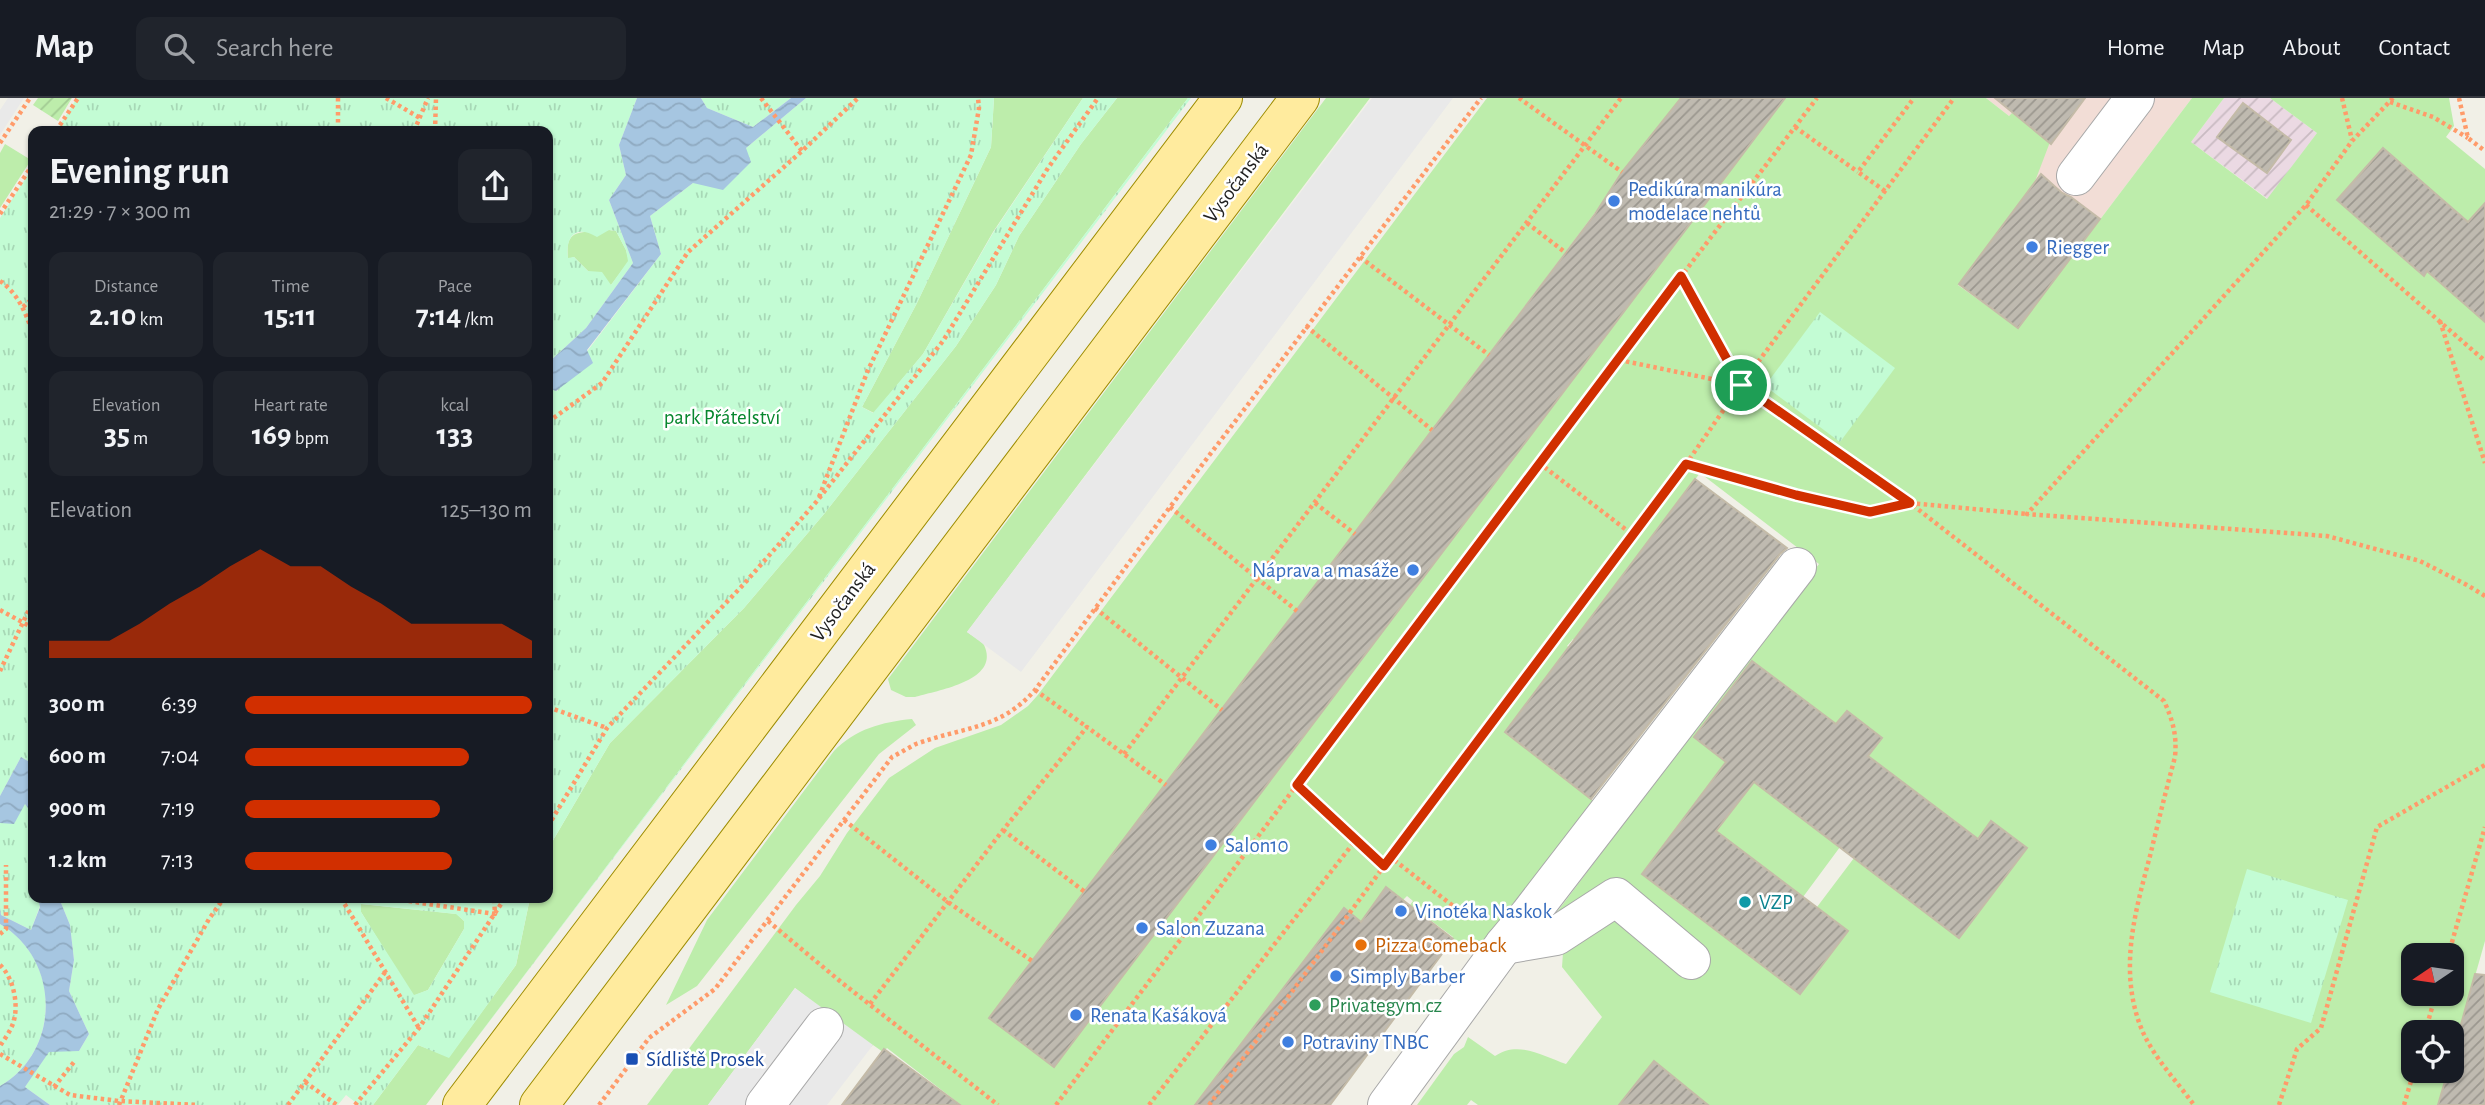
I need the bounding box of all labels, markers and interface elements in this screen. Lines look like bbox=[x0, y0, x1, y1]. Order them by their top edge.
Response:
search box bbox=[136, 17, 626, 80]
icon: search bbox=[160, 29, 198, 67]
text: Map bbox=[35, 31, 94, 64]
text: Search here bbox=[216, 35, 334, 61]
text: Home bbox=[2107, 36, 2165, 60]
text: Map bbox=[2203, 36, 2245, 60]
text: About bbox=[2283, 36, 2340, 60]
text: Contact bbox=[2378, 36, 2450, 60]
street label: Vysočanská bbox=[1200, 139, 1273, 227]
button: share bbox=[458, 149, 532, 223]
text: Evening run bbox=[49, 153, 230, 191]
place label: Pedikúra manikúra modelace nehtů bbox=[1628, 179, 1782, 224]
marker: Pedikúra manikúra modelace nehtů bbox=[1606, 193, 1622, 209]
text: 21:29 · 7 × 300 m bbox=[49, 200, 191, 223]
place label: Riegger bbox=[2046, 237, 2109, 258]
marker: Riegger bbox=[2024, 239, 2040, 255]
text: Distance bbox=[94, 277, 158, 296]
text: Time bbox=[272, 277, 309, 296]
text: Pace bbox=[438, 277, 472, 296]
text: 2.10 bbox=[89, 301, 136, 331]
text: 15:11 bbox=[264, 301, 317, 331]
text: 7:14 bbox=[416, 301, 461, 331]
text: km bbox=[136, 310, 163, 329]
text: /km bbox=[461, 310, 494, 329]
pin bbox=[1711, 355, 1771, 415]
icon: arrive bbox=[1722, 366, 1760, 404]
text: Elevation bbox=[92, 396, 161, 415]
text: Heart rate bbox=[253, 396, 328, 415]
text: kcal bbox=[440, 396, 469, 415]
park label: park Přátelství bbox=[664, 407, 781, 428]
text: 35 bbox=[104, 420, 130, 450]
text: 169 bbox=[252, 420, 292, 450]
text: 133 bbox=[436, 420, 473, 450]
text: m bbox=[130, 429, 148, 448]
text: bpm bbox=[292, 429, 329, 448]
text: Elevation bbox=[49, 499, 132, 522]
text: 125–130 m bbox=[441, 499, 532, 522]
street label: Vysočanská bbox=[807, 558, 880, 646]
place label: Náprava a masáže bbox=[1252, 560, 1399, 581]
marker: Náprava a masáže bbox=[1405, 562, 1421, 578]
text: 300 m bbox=[49, 693, 105, 716]
text: 6:39 bbox=[161, 693, 197, 716]
text: 600 m bbox=[49, 745, 106, 768]
text: 7:04 bbox=[161, 745, 199, 768]
text: 900 m bbox=[49, 797, 106, 820]
text: 7:19 bbox=[161, 797, 195, 820]
place label: Salon10 bbox=[1225, 835, 1289, 856]
marker: Salon10 bbox=[1203, 837, 1219, 853]
text: 1.2 km bbox=[49, 849, 107, 872]
text: 7:13 bbox=[161, 849, 193, 872]
place label: VZP bbox=[1759, 892, 1793, 913]
marker: VZP bbox=[1737, 894, 1753, 910]
place label: Vinotéka Naskok bbox=[1415, 901, 1552, 922]
marker: Vinotéka Naskok bbox=[1393, 903, 1409, 919]
place label: Salon Zuzana bbox=[1156, 918, 1265, 939]
marker: Salon Zuzana bbox=[1134, 920, 1150, 936]
place label: Pizza Comeback bbox=[1375, 935, 1507, 956]
marker: Pizza Comeback bbox=[1353, 937, 1369, 953]
north arrow bbox=[2401, 943, 2464, 1006]
map controls bbox=[2401, 943, 2464, 1083]
place label: Simply Barber bbox=[1350, 966, 1465, 987]
marker: Simply Barber bbox=[1328, 968, 1344, 984]
place label: Privategym.cz bbox=[1329, 995, 1442, 1016]
marker: Privategym.cz bbox=[1307, 997, 1323, 1013]
place label: Renata Kašáková bbox=[1090, 1005, 1227, 1026]
marker: Renata Kašáková bbox=[1068, 1007, 1084, 1023]
button: locate bbox=[2401, 1020, 2464, 1083]
place label: Potraviny TNBC bbox=[1302, 1032, 1429, 1053]
marker: Potraviny TNBC bbox=[1280, 1034, 1296, 1050]
place label: Sídliště Prosek bbox=[646, 1049, 765, 1070]
marker: Sídliště Prosek bbox=[624, 1051, 640, 1067]

